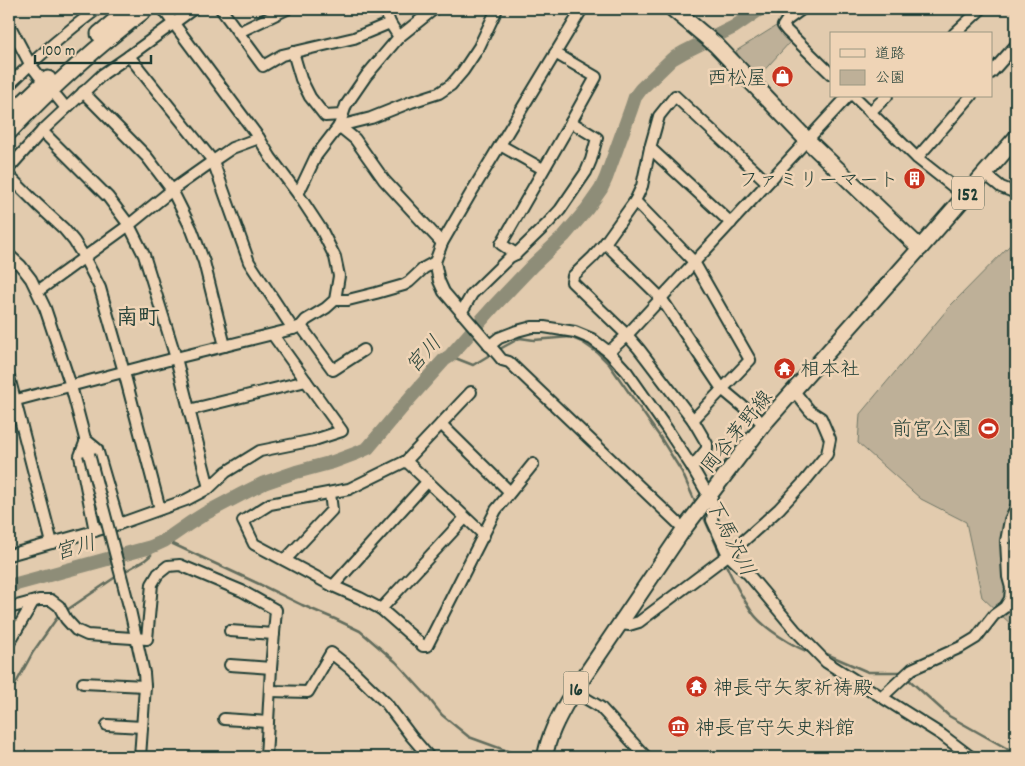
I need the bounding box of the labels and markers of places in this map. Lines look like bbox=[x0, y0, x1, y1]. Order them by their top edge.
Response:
shop icon: 西松屋 bbox=[771, 65, 795, 89]
place label: 西松屋 bbox=[707, 66, 767, 94]
building icon: ファミリーマート bbox=[903, 167, 927, 191]
place label: ファミリーマート bbox=[739, 168, 899, 196]
temple icon: 相本社 bbox=[772, 356, 796, 380]
place label: 相本社 bbox=[800, 357, 860, 385]
sports icon: 前宮公園 bbox=[976, 416, 1000, 440]
place label: 前宮公園 bbox=[892, 417, 972, 445]
temple icon: 神長守矢家祈祷殿 bbox=[685, 675, 709, 699]
place label: 神長守矢家祈祷殿 bbox=[713, 676, 873, 704]
museum icon: 神長官守矢史料館 bbox=[667, 715, 691, 739]
place label: 神長官守矢史料館 bbox=[695, 716, 855, 744]

